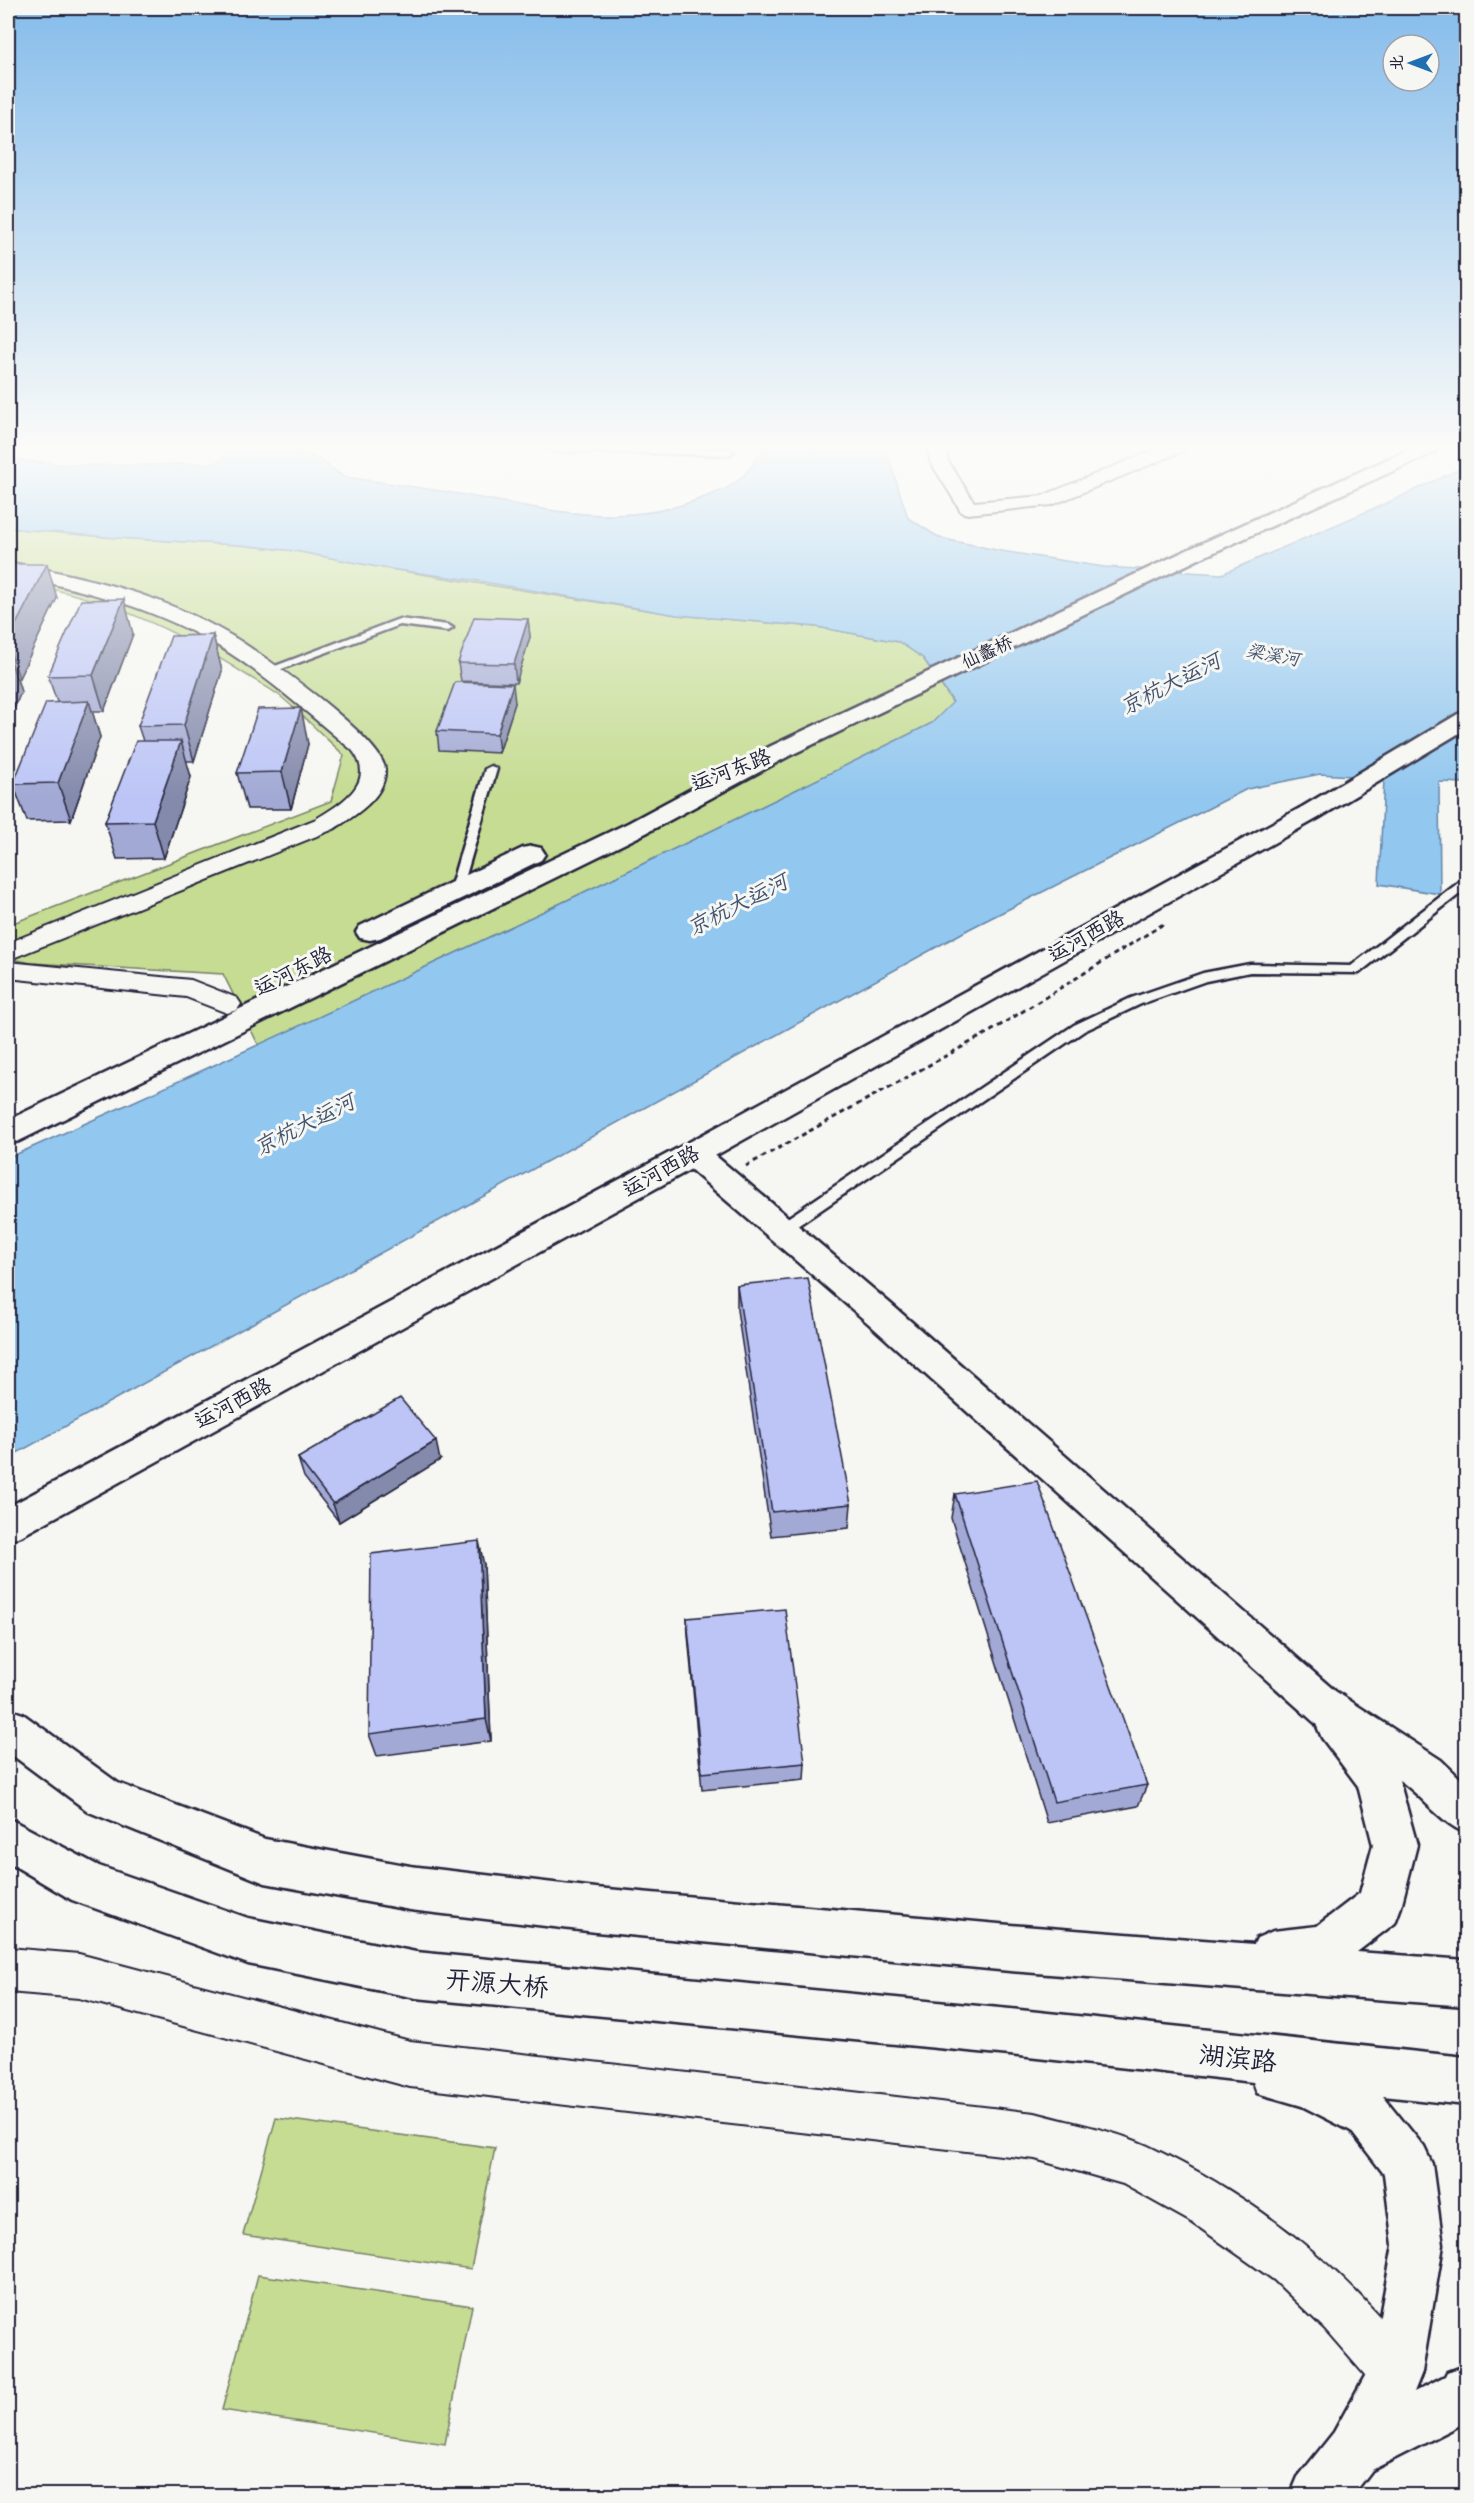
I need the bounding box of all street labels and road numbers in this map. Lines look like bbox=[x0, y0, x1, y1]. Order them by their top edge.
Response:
street label: 仙蠡桥 bbox=[958, 631, 1017, 675]
street label: 运河东路 bbox=[687, 743, 776, 799]
street label: 运河西路 bbox=[1043, 904, 1130, 969]
street label: 运河东路 bbox=[250, 940, 337, 1003]
street label: 运河西路 bbox=[618, 1139, 705, 1204]
street label: 运河西路 bbox=[190, 1372, 277, 1436]
street label: 开源大桥 bbox=[444, 1964, 550, 2006]
street label: 湖滨路 bbox=[1197, 2039, 1278, 2081]

